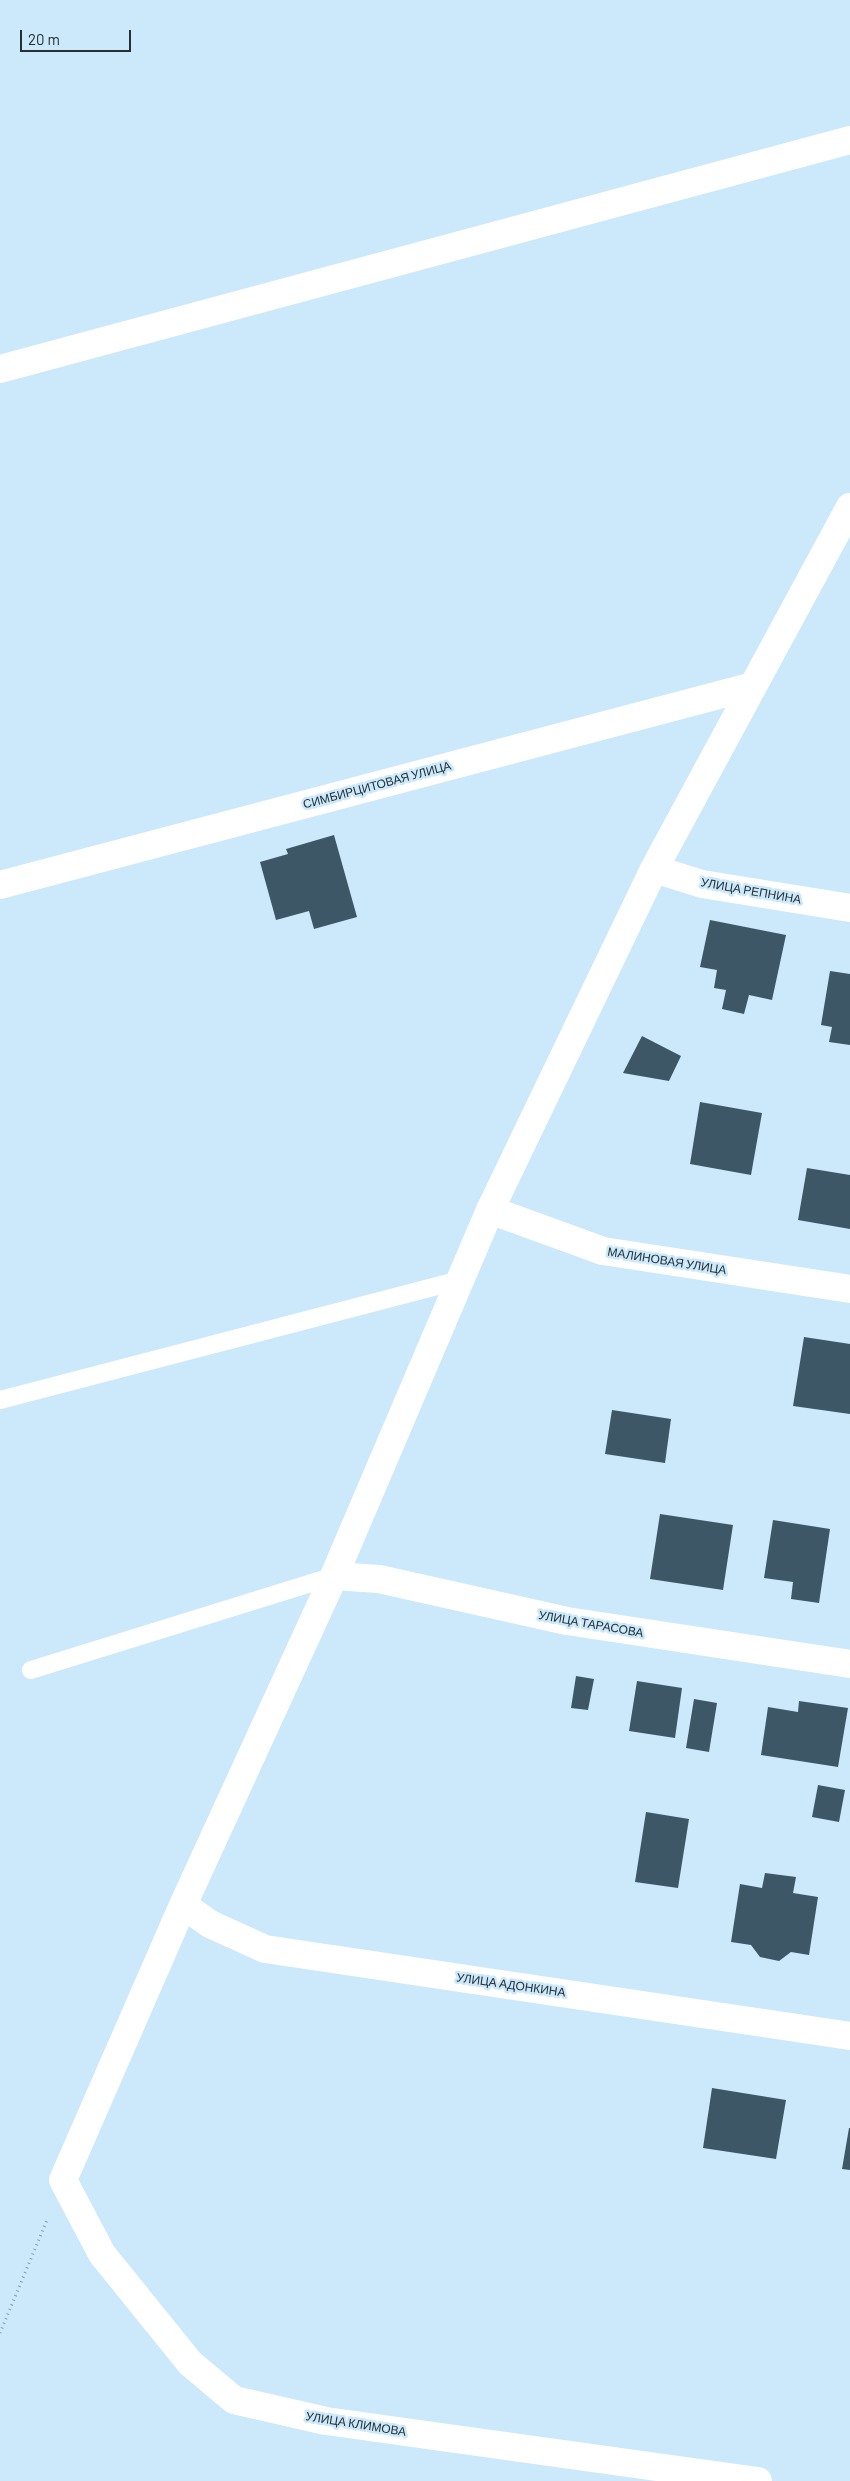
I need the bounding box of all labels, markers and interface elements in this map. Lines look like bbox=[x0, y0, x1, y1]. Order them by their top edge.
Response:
scale bar bbox=[22, 20, 134, 52]
text: 20 m bbox=[28, 30, 60, 48]
street label: СИМБИРЦИТОВАЯ УЛИЦА bbox=[301, 758, 453, 812]
street label: УЛИЦА РЕПНИНА bbox=[700, 875, 802, 907]
street label: МАЛИНОВАЯ УЛИЦА bbox=[607, 1244, 727, 1278]
street label: УЛИЦА ТАРАСОВА bbox=[537, 1608, 645, 1640]
street label: УЛИЦА АДОНКИНА bbox=[456, 1970, 566, 2000]
street label: УЛИЦА КЛИМОВА bbox=[305, 2409, 407, 2439]

